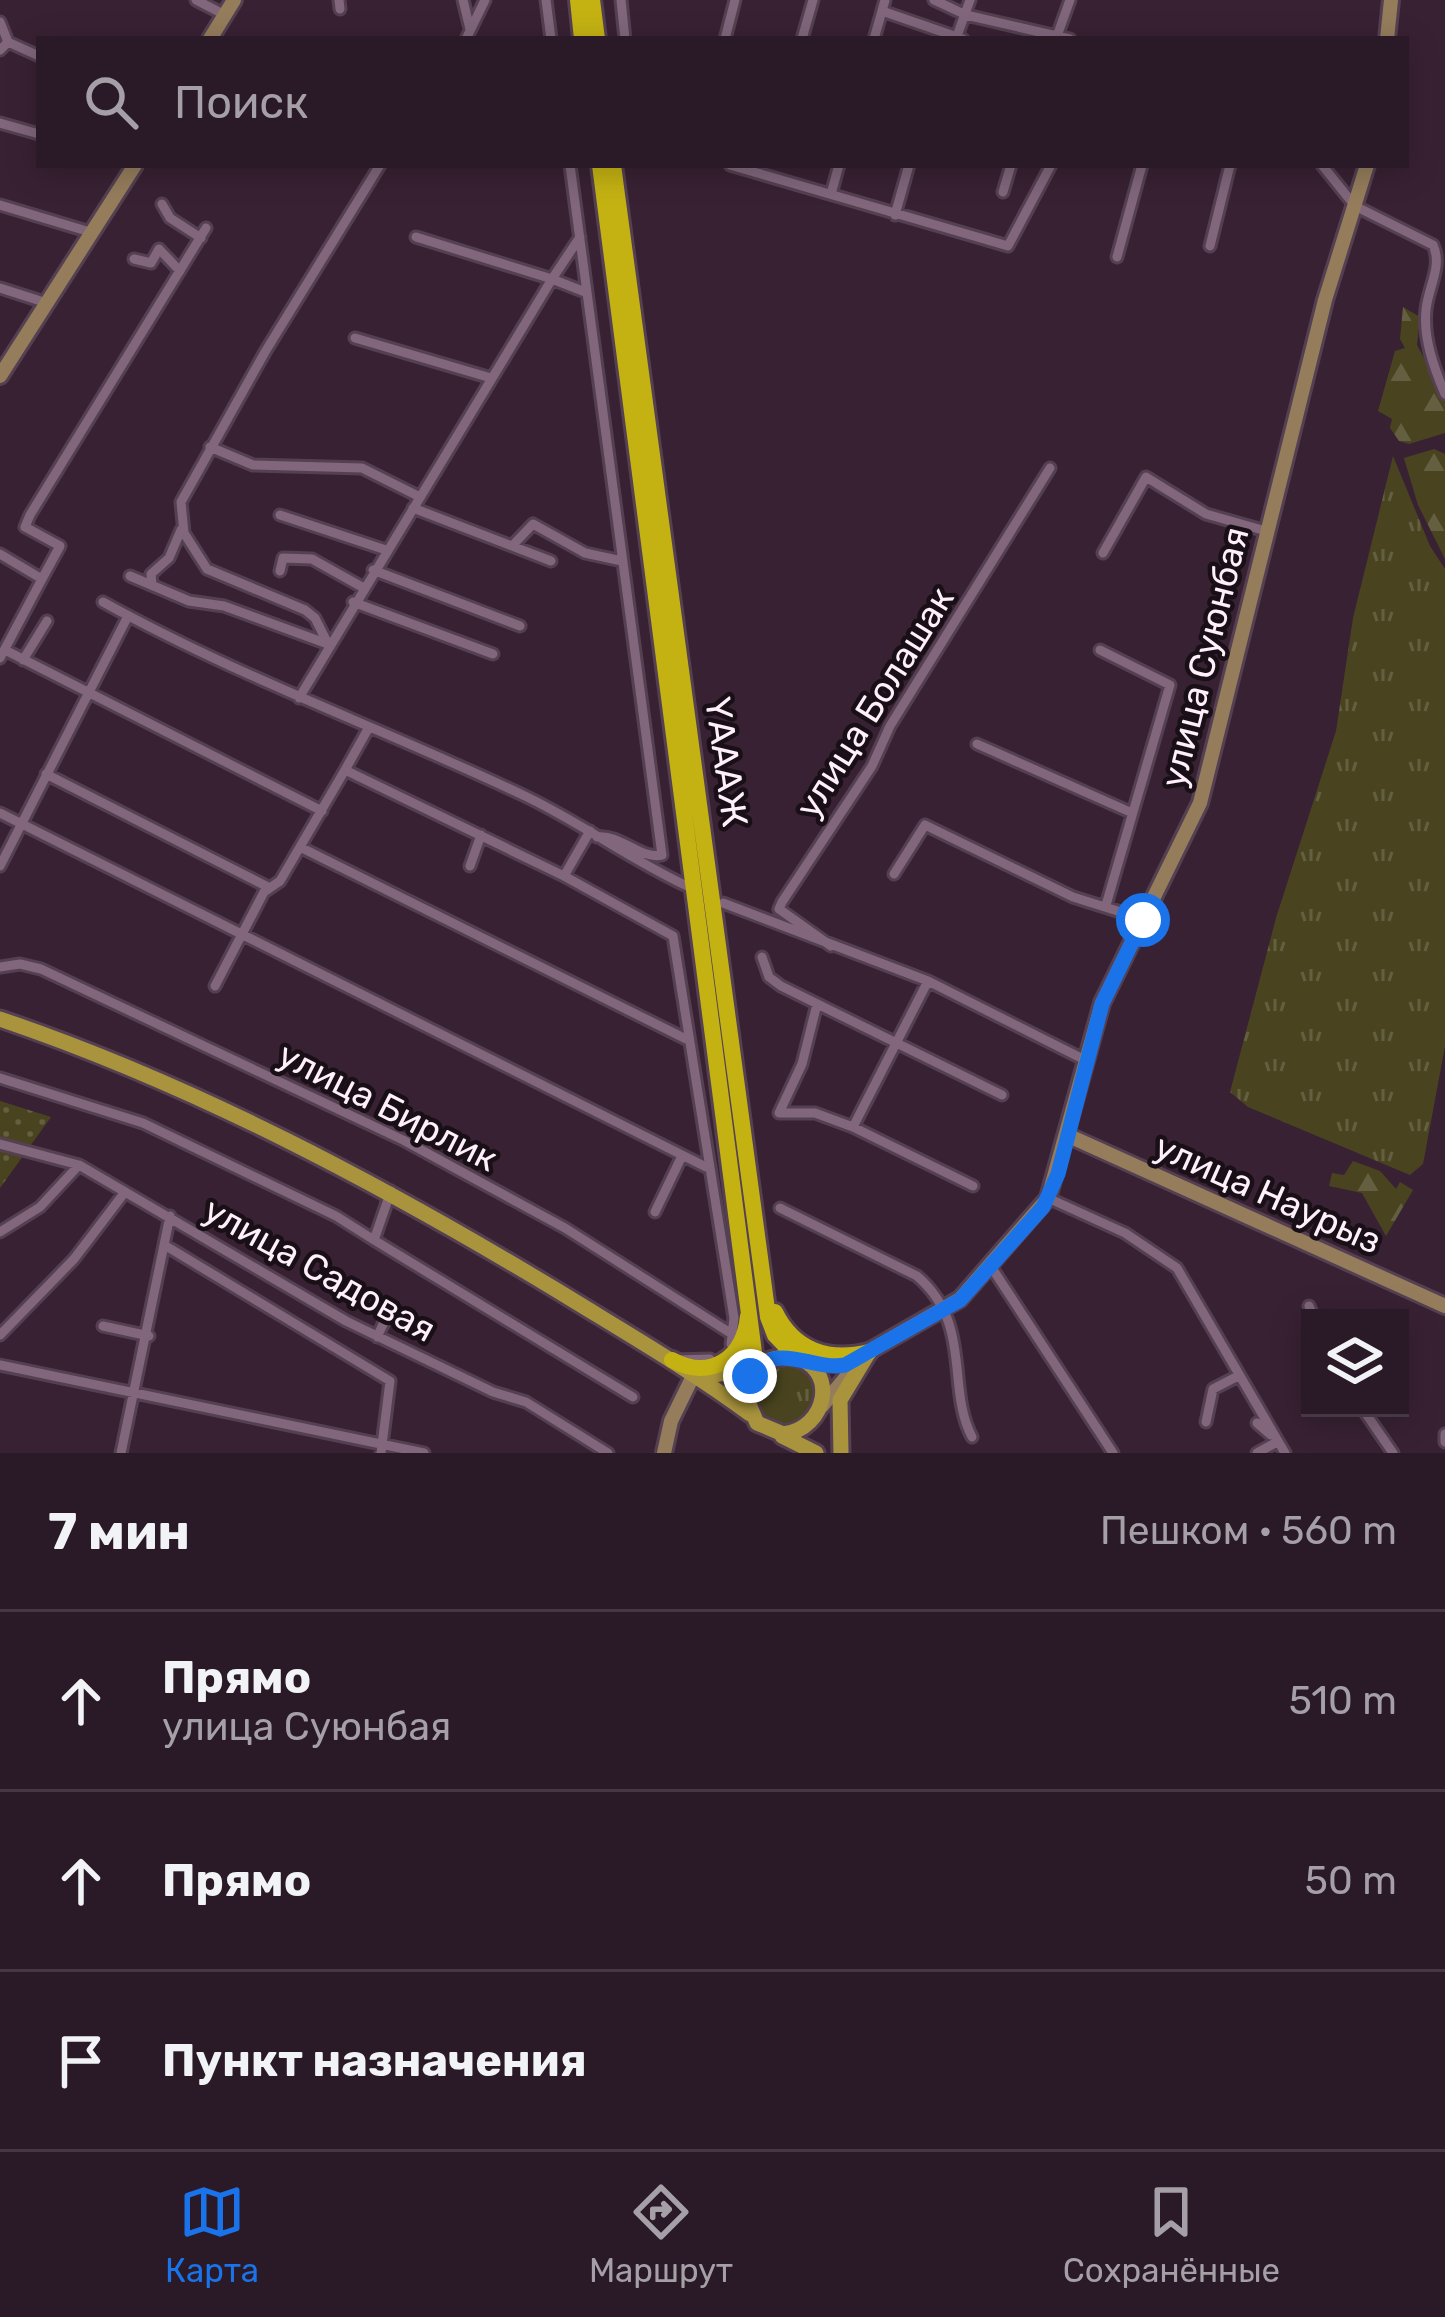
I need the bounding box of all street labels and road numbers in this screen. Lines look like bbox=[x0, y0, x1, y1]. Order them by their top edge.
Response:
street label: улица Суюнбая bbox=[1151, 522, 1258, 792]
street label: улица Болашак bbox=[786, 579, 963, 826]
street label: ҮАААЖ bbox=[696, 694, 757, 830]
street label: улица Бирлик bbox=[271, 1033, 505, 1180]
street label: улица Наурыз bbox=[1148, 1124, 1388, 1263]
street label: улица Садовая bbox=[196, 1188, 443, 1351]

